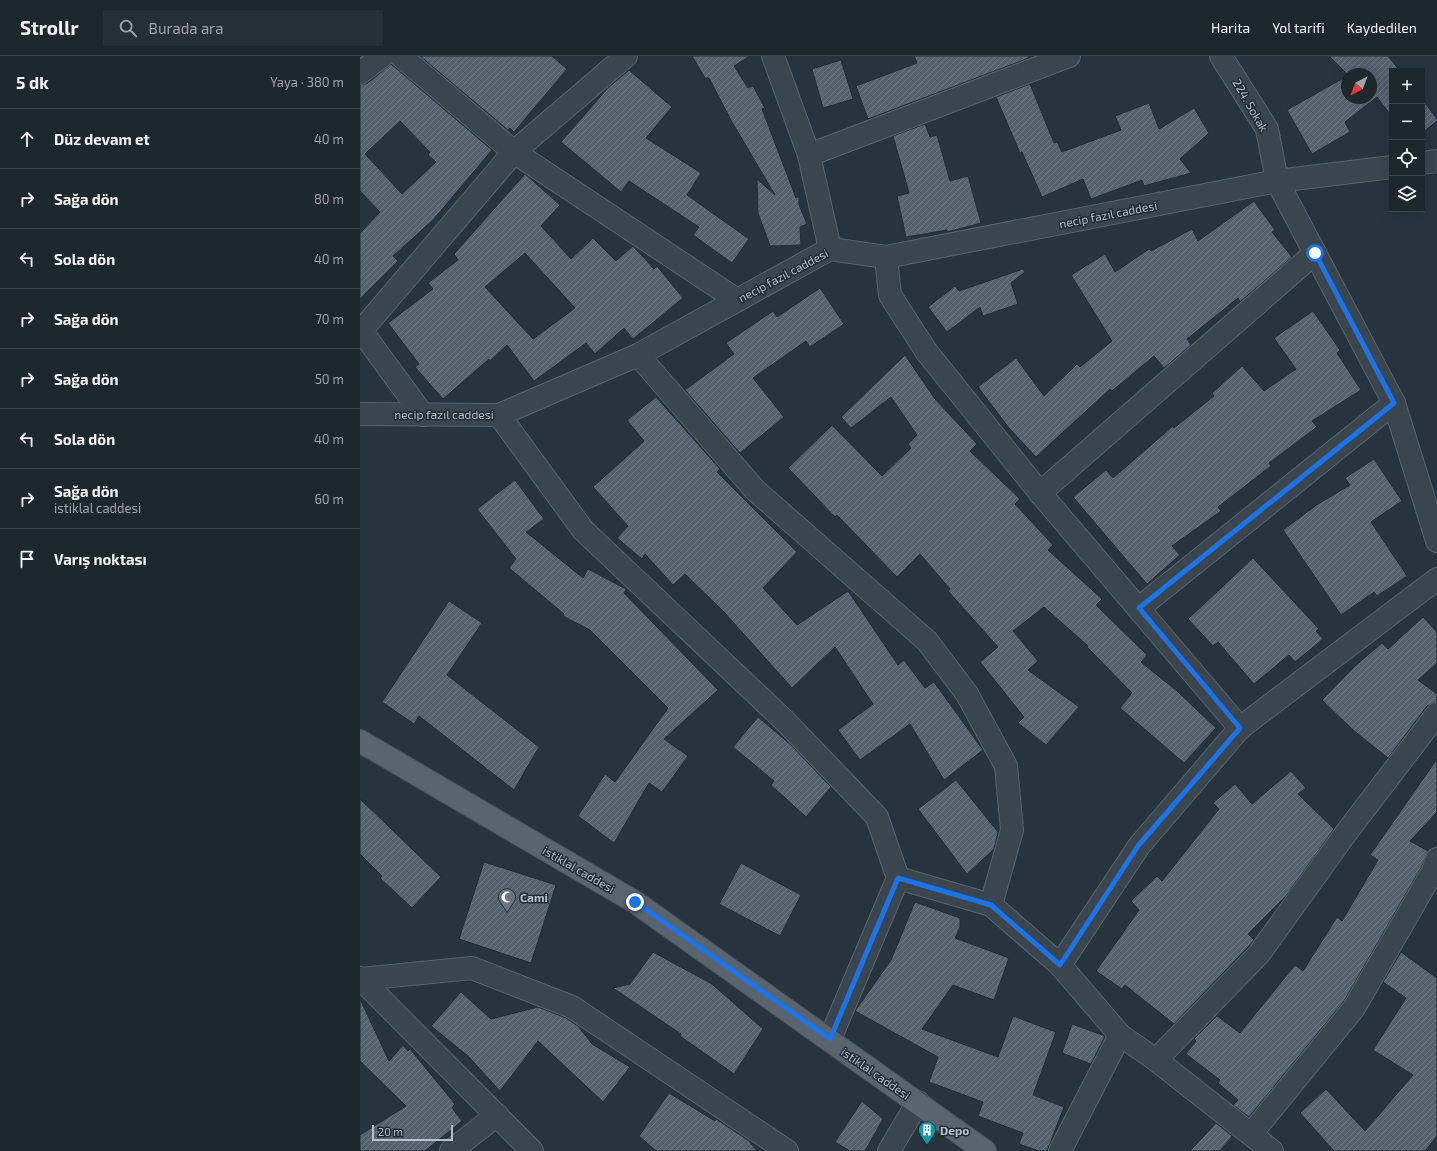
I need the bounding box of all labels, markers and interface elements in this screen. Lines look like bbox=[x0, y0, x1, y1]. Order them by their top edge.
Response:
search box bbox=[103, 10, 383, 46]
text: Strollr bbox=[20, 16, 79, 39]
icon: search bbox=[117, 17, 139, 39]
text: Burada ara bbox=[149, 19, 223, 37]
text: Harita bbox=[1211, 19, 1250, 36]
text: Yol tarifi bbox=[1272, 19, 1325, 36]
text: Kaydedilen bbox=[1347, 19, 1417, 36]
north arrow bbox=[1341, 68, 1377, 104]
map controls bbox=[1389, 68, 1425, 212]
button: + bbox=[1389, 68, 1425, 104]
text: 5 dk bbox=[16, 72, 49, 92]
text: Yaya · 380 m bbox=[270, 74, 344, 90]
street label: 224. Sokak bbox=[1230, 76, 1272, 134]
button: − bbox=[1389, 104, 1425, 140]
icon: ahead bbox=[16, 128, 38, 150]
text: Düz devam et bbox=[54, 130, 150, 148]
text: 40 m bbox=[314, 131, 344, 147]
button: locate bbox=[1389, 140, 1425, 176]
button: layers bbox=[1389, 176, 1425, 212]
icon: right bbox=[16, 188, 38, 210]
text: Sağa dön bbox=[54, 190, 119, 208]
text: 80 m bbox=[314, 191, 344, 207]
street label: necip fazıl caddesi bbox=[1058, 198, 1158, 230]
route start bbox=[1306, 244, 1324, 262]
street label: necip fazıl caddesi bbox=[736, 245, 830, 305]
icon: left bbox=[16, 248, 38, 270]
text: Sola dön bbox=[54, 250, 115, 268]
text: 40 m bbox=[314, 251, 344, 267]
icon: right bbox=[16, 308, 38, 330]
text: Sağa dön bbox=[54, 310, 119, 328]
text: 70 m bbox=[315, 311, 344, 327]
icon: right bbox=[16, 368, 38, 390]
text: Sağa dön bbox=[54, 370, 119, 388]
text: 50 m bbox=[315, 371, 344, 387]
street label: necip fazıl caddesi bbox=[394, 407, 494, 421]
icon: left bbox=[16, 428, 38, 450]
text: Sola dön bbox=[54, 430, 115, 448]
text: 40 m bbox=[314, 431, 344, 447]
text: Sağa dön bbox=[54, 482, 119, 500]
icon: right bbox=[16, 488, 38, 510]
text: 60 m bbox=[314, 491, 344, 507]
text: istiklal caddesi bbox=[54, 500, 141, 516]
icon: arrive bbox=[16, 548, 38, 570]
text: Varış noktası bbox=[54, 550, 147, 568]
street label: istiklal caddesi bbox=[541, 843, 617, 895]
mosque icon: Cami bbox=[497, 887, 517, 912]
place label: Cami bbox=[520, 890, 548, 904]
route end bbox=[626, 893, 644, 911]
street label: istiklal caddesi bbox=[839, 1044, 913, 1102]
building icon: Depo bbox=[917, 1120, 937, 1145]
scale bar bbox=[372, 1123, 453, 1142]
place label: Depo bbox=[940, 1123, 969, 1137]
text: 20 m bbox=[378, 1125, 403, 1138]

